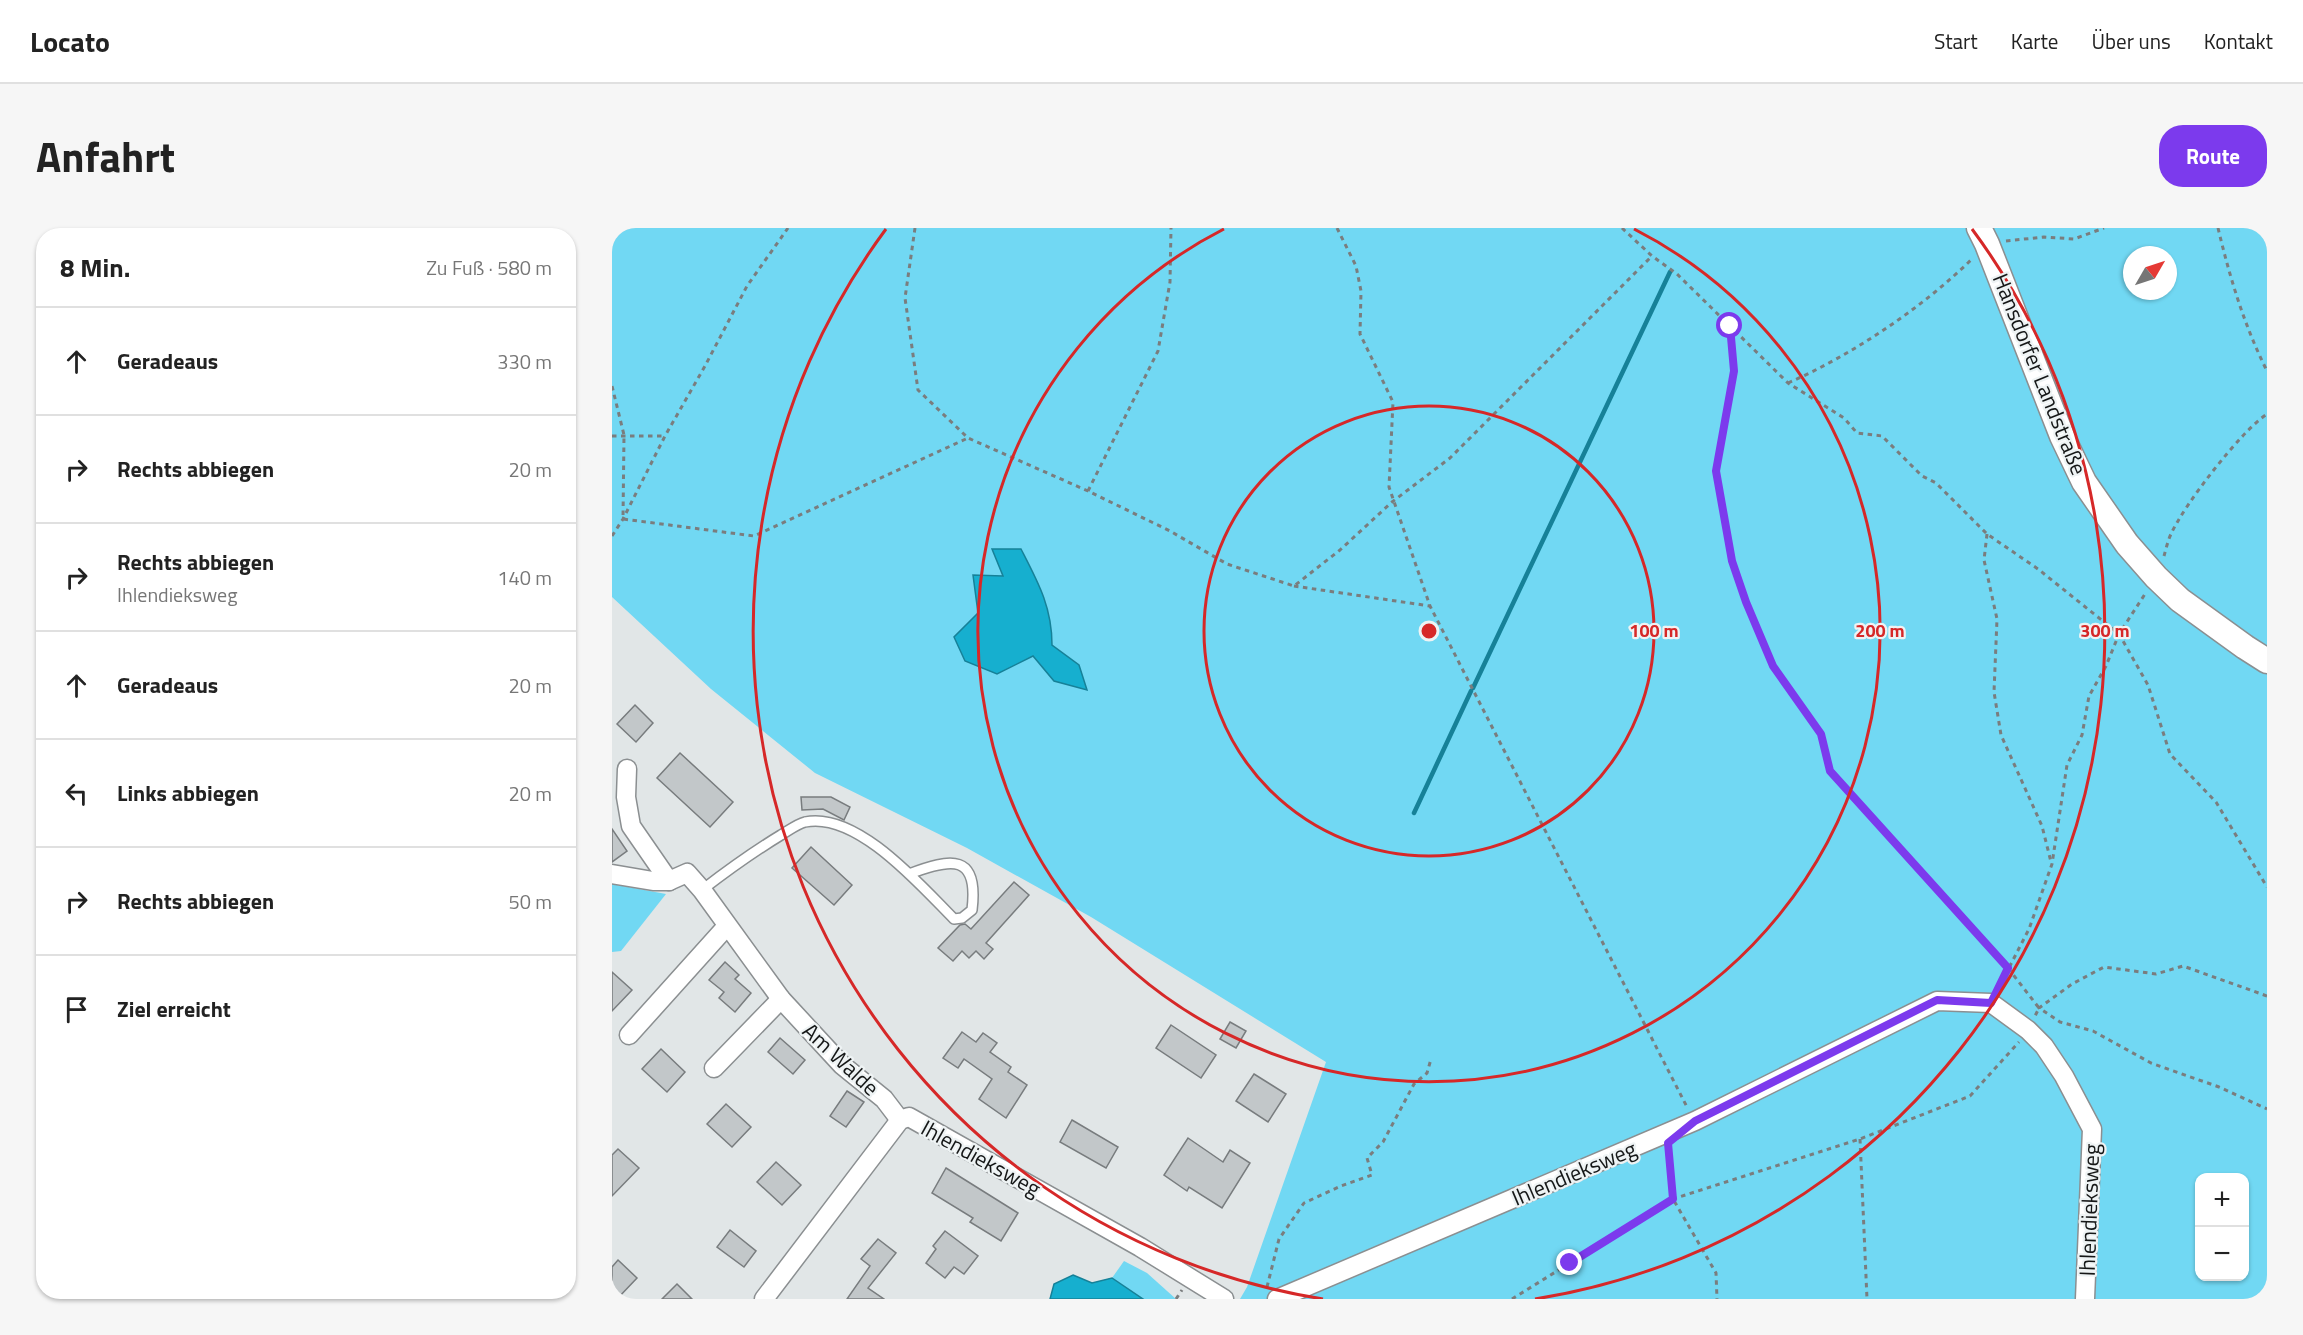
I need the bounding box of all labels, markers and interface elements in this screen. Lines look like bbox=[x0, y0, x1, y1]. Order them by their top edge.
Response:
text: Locato bbox=[30, 20, 110, 63]
text: Start bbox=[1934, 25, 1978, 57]
text: Karte bbox=[2011, 25, 2058, 57]
text: Über uns bbox=[2091, 25, 2171, 57]
text: Kontakt bbox=[2204, 25, 2273, 57]
text: Anfahrt bbox=[36, 124, 175, 188]
button: Route bbox=[2159, 125, 2267, 187]
north arrow bbox=[2123, 246, 2177, 300]
text: 8 Min. bbox=[60, 248, 130, 287]
text: Zu Fuß · 580 m bbox=[426, 252, 552, 283]
street label: Hansdorfer Landstraße bbox=[1984, 268, 2096, 480]
route start bbox=[1716, 312, 1742, 338]
text: Geradeaus bbox=[117, 344, 218, 378]
icon: ahead bbox=[60, 345, 93, 378]
text: 330 m bbox=[497, 346, 552, 377]
text: Rechts abbiegen bbox=[117, 452, 274, 486]
icon: right bbox=[60, 453, 93, 486]
text: 20 m bbox=[508, 454, 552, 485]
text: Rechts abbiegen bbox=[117, 545, 274, 579]
icon: right bbox=[60, 561, 93, 594]
text: 140 m bbox=[497, 562, 552, 593]
text: Ihlendieksweg bbox=[117, 579, 238, 610]
text: 100 m bbox=[1629, 617, 1679, 644]
text: 200 m bbox=[1855, 617, 1905, 644]
text: 300 m bbox=[2080, 617, 2130, 644]
centre of rings bbox=[1419, 621, 1439, 641]
text: Geradeaus bbox=[117, 668, 218, 702]
icon: ahead bbox=[60, 669, 93, 702]
text: 20 m bbox=[508, 670, 552, 701]
text: Links abbiegen bbox=[117, 776, 259, 810]
icon: left bbox=[60, 777, 93, 810]
text: 20 m bbox=[508, 778, 552, 809]
text: Rechts abbiegen bbox=[117, 884, 274, 918]
icon: right bbox=[60, 885, 93, 918]
text: 50 m bbox=[508, 886, 552, 917]
text: Ziel erreicht bbox=[117, 992, 231, 1026]
icon: arrive bbox=[60, 993, 93, 1026]
street label: Am Walde bbox=[795, 1014, 887, 1104]
street label: Ihlendieksweg bbox=[915, 1111, 1047, 1205]
street label: Ihlendieksweg bbox=[1506, 1131, 1642, 1215]
street label: Ihlendieksweg bbox=[2070, 1143, 2108, 1277]
map controls bbox=[2195, 1173, 2249, 1281]
button: + bbox=[2195, 1173, 2249, 1227]
button: − bbox=[2195, 1227, 2249, 1281]
route end bbox=[1556, 1249, 1582, 1275]

